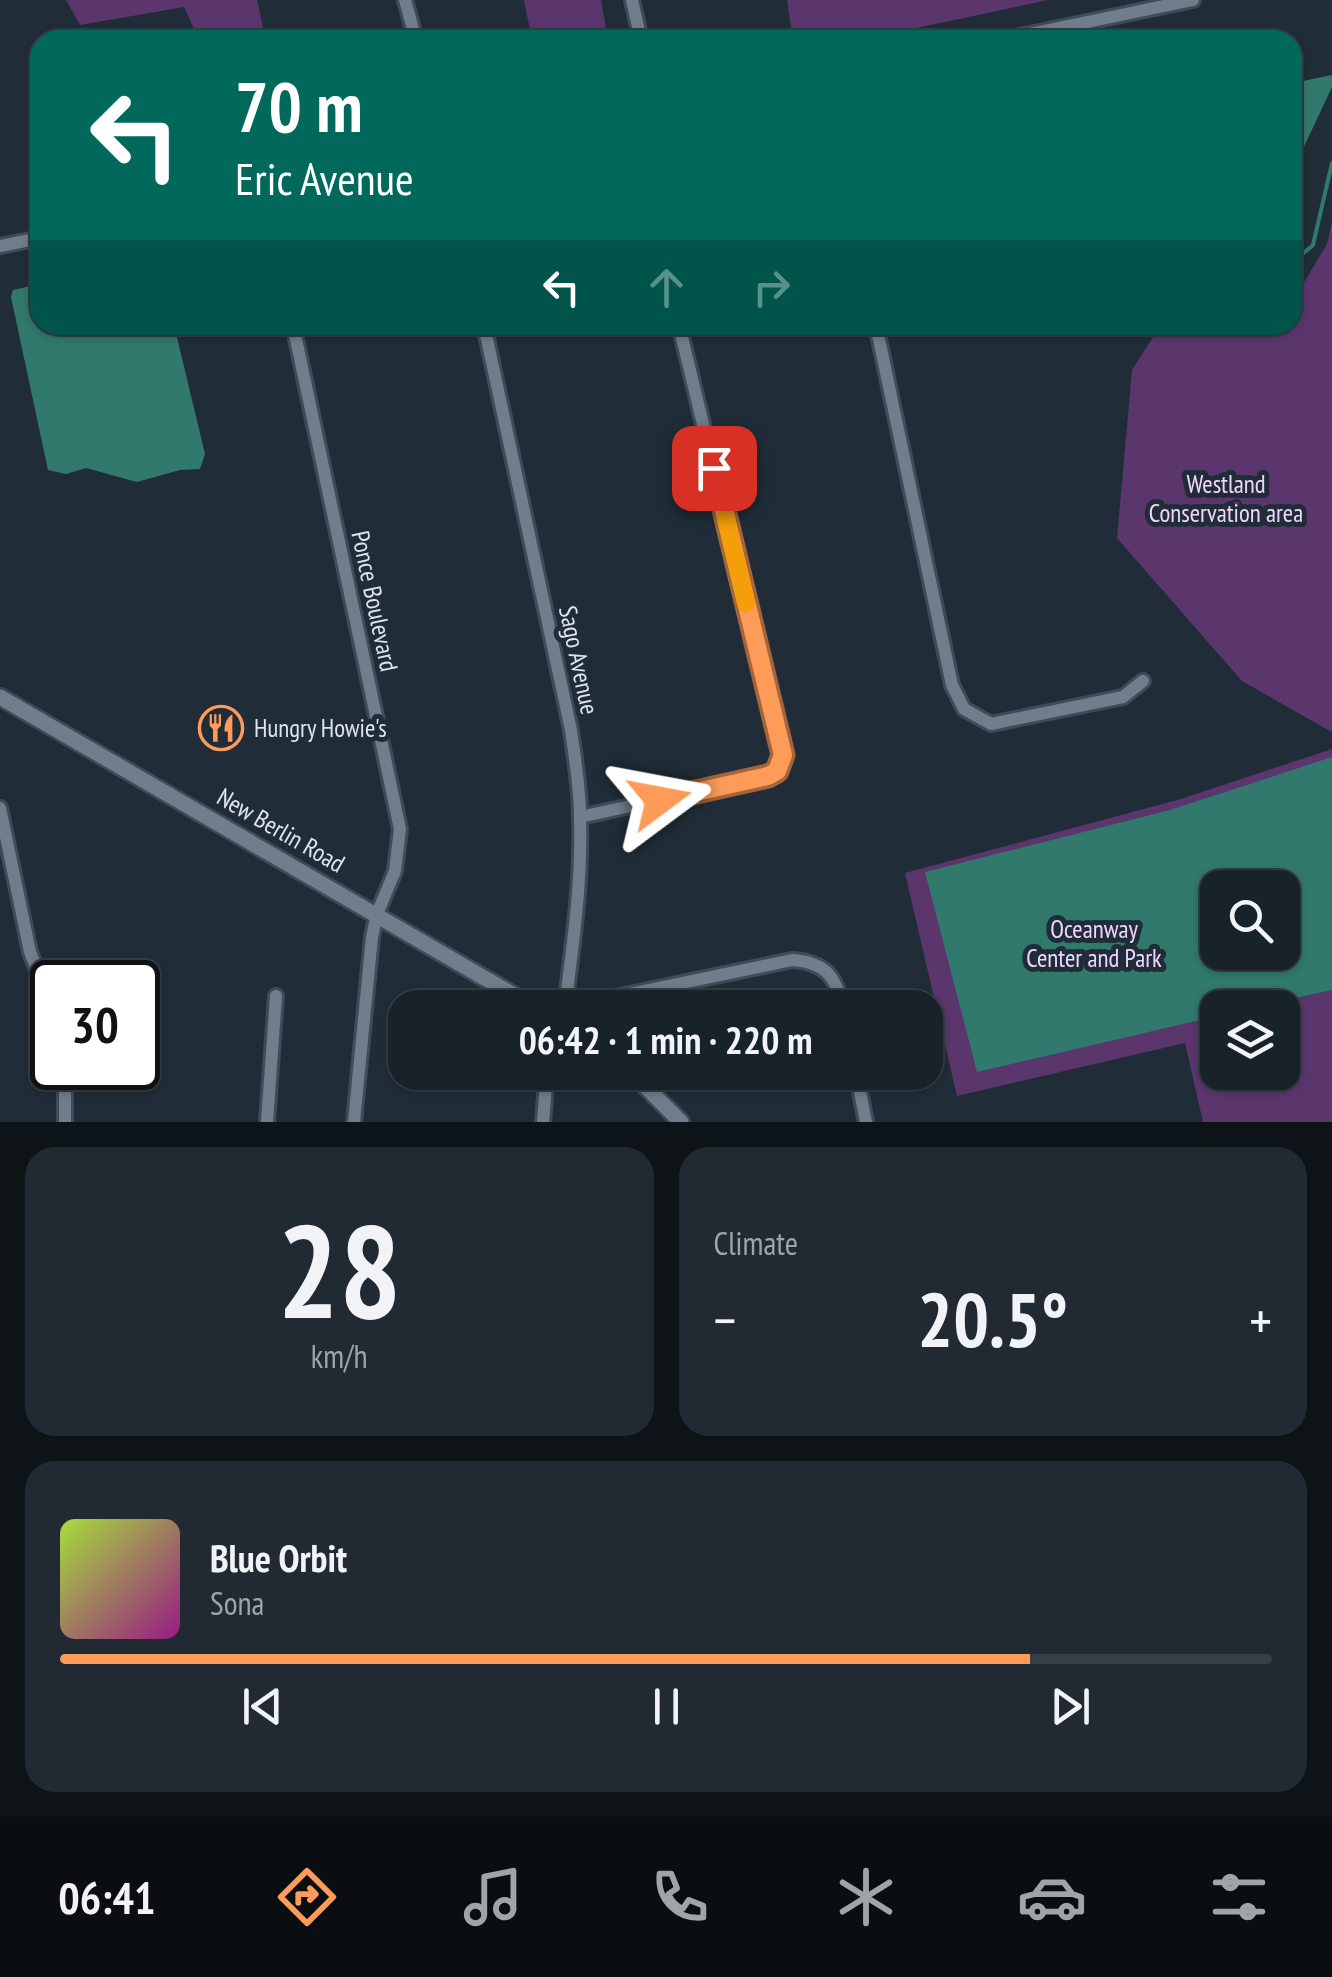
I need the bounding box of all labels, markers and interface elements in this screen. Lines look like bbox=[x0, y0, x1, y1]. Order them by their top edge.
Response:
text: 70 m bbox=[235, 61, 363, 151]
icon: left bbox=[70, 70, 200, 200]
text: Eric Avenue bbox=[235, 149, 414, 207]
icon: left bbox=[534, 260, 589, 315]
icon: ahead bbox=[639, 260, 694, 315]
icon: right bbox=[744, 260, 799, 315]
pin bbox=[672, 426, 757, 511]
icon: arrive bbox=[687, 441, 742, 496]
park label: Westland Conservation area bbox=[1149, 468, 1303, 529]
street label: Ponce Boulevard bbox=[344, 528, 406, 674]
street label: Sago Avenue bbox=[552, 603, 606, 717]
restaurant icon: Hungry Howie's bbox=[198, 705, 244, 751]
place label: Hungry Howie's bbox=[254, 712, 387, 744]
position arrow bbox=[608, 748, 712, 852]
street label: New Berlin Road bbox=[211, 781, 351, 879]
map controls bbox=[1200, 870, 1300, 1090]
button: search bbox=[1200, 870, 1300, 970]
park label: Oceanway Center and Park bbox=[1026, 913, 1162, 974]
speed limit sign: 30 bbox=[30, 960, 160, 1090]
button: layers bbox=[1200, 990, 1300, 1090]
text: 06:42 · 1 min · 220 m bbox=[519, 1015, 812, 1064]
text: 28 bbox=[277, 1186, 401, 1354]
text: Climate bbox=[714, 1222, 798, 1264]
text: 20.5° bbox=[917, 1271, 1068, 1368]
text: − bbox=[714, 1284, 736, 1355]
text: + bbox=[1249, 1284, 1272, 1355]
text: km/h bbox=[311, 1335, 368, 1377]
text: Blue Orbit bbox=[210, 1533, 347, 1582]
text: Sona bbox=[210, 1582, 264, 1624]
icon: previous bbox=[235, 1679, 290, 1734]
icon: pause bbox=[639, 1679, 694, 1734]
icon: next bbox=[1043, 1679, 1098, 1734]
icon: directions bbox=[272, 1862, 342, 1932]
icon: music bbox=[458, 1862, 528, 1932]
icon: phone bbox=[645, 1862, 715, 1932]
icon: climate bbox=[831, 1862, 901, 1932]
icon: car bbox=[1017, 1862, 1087, 1932]
icon: filters bbox=[1204, 1862, 1274, 1932]
text: 06:41 bbox=[58, 1868, 156, 1926]

